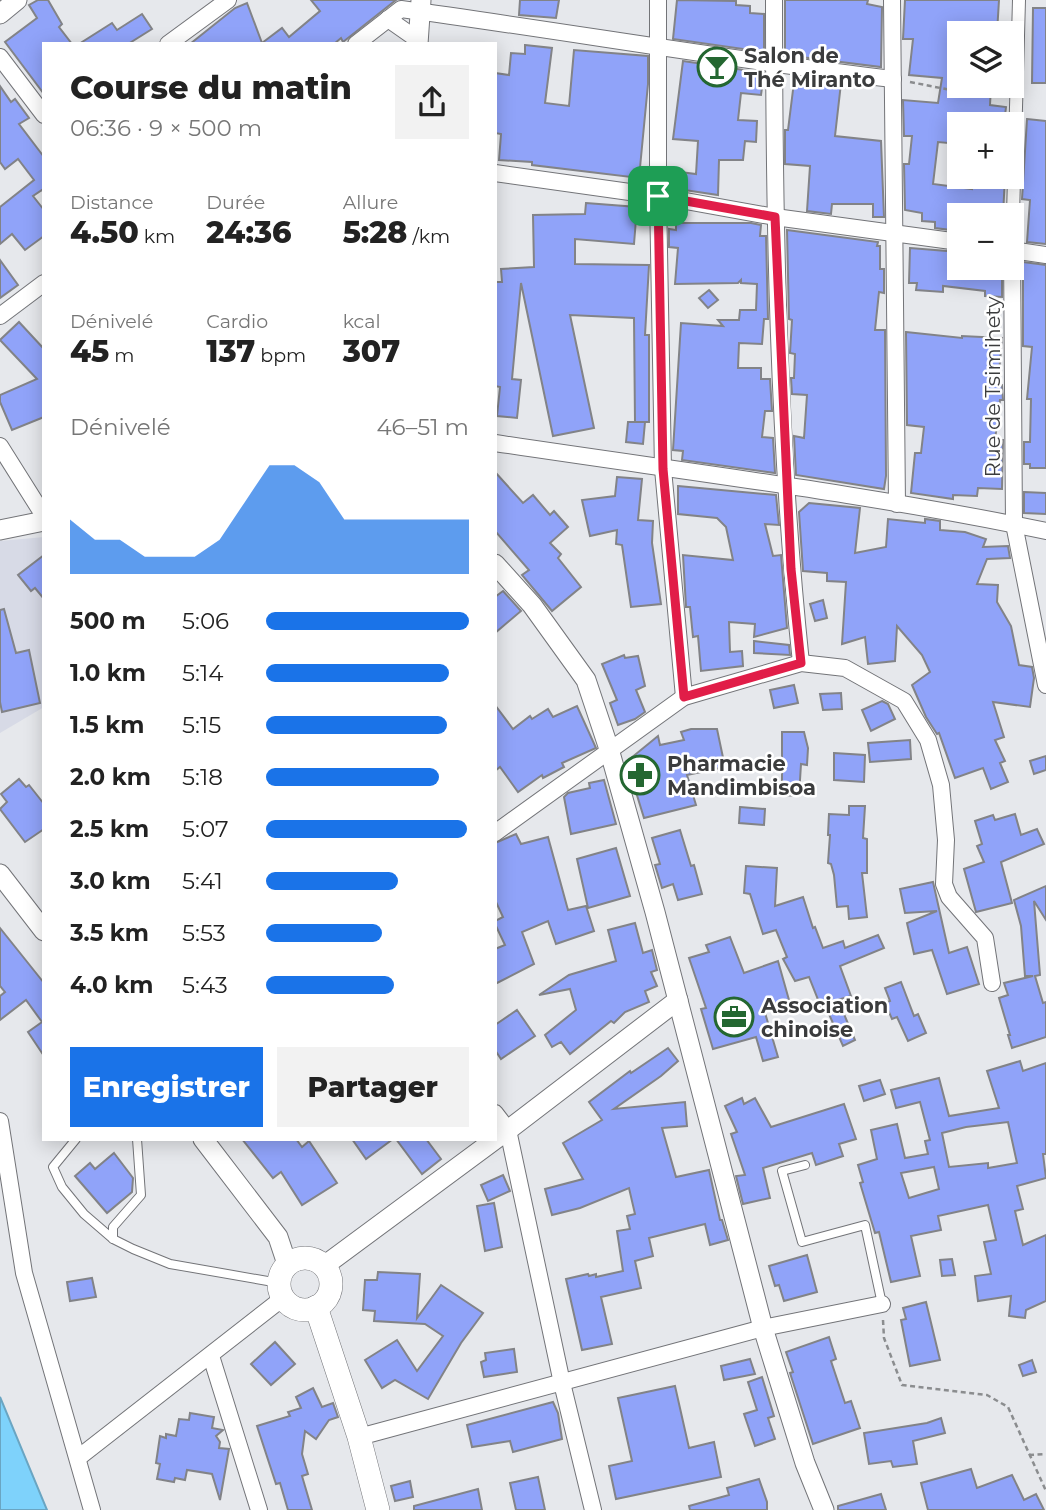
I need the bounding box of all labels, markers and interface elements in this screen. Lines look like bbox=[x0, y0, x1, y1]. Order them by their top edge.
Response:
map controls bbox=[947, 21, 1024, 280]
button: layers bbox=[947, 21, 1024, 98]
place label: Salon de Thé Miranto bbox=[744, 43, 876, 92]
bar icon: Salon de Thé Miranto bbox=[696, 46, 738, 88]
button: share bbox=[395, 65, 469, 139]
text: Course du matin bbox=[70, 68, 352, 107]
button: + bbox=[947, 112, 1024, 189]
text: 06:36 · 9 × 500 m bbox=[70, 114, 262, 142]
pin bbox=[628, 166, 688, 226]
icon: arrive bbox=[639, 177, 677, 215]
text: Distance bbox=[70, 191, 153, 214]
text: Durée bbox=[206, 191, 265, 214]
text: Allure bbox=[343, 191, 398, 214]
button: − bbox=[947, 203, 1024, 280]
text: 4.50 bbox=[70, 214, 139, 251]
text: 24:36 bbox=[206, 214, 291, 251]
text: 5:28 bbox=[343, 214, 407, 251]
text: km bbox=[139, 225, 175, 248]
text: /km bbox=[407, 225, 450, 248]
street label: Rue de Tsimihety bbox=[980, 296, 1005, 478]
text: Dénivelé bbox=[70, 310, 153, 333]
text: Cardio bbox=[206, 310, 268, 333]
text: kcal bbox=[343, 310, 381, 333]
text: 45 bbox=[70, 333, 109, 370]
text: 137 bbox=[206, 333, 255, 370]
text: 307 bbox=[343, 333, 400, 370]
text: m bbox=[109, 344, 134, 367]
text: bpm bbox=[255, 344, 306, 367]
text: Dénivelé bbox=[70, 413, 171, 441]
text: 46–51 m bbox=[376, 413, 469, 441]
text: 500 m bbox=[70, 607, 146, 635]
text: 5:06 bbox=[182, 607, 229, 635]
text: 1.0 km bbox=[70, 659, 146, 687]
text: 5:14 bbox=[182, 659, 223, 687]
text: 1.5 km bbox=[70, 711, 144, 739]
text: 5:15 bbox=[182, 711, 221, 739]
place label: Pharmacie Mandimbisoa bbox=[667, 751, 816, 800]
pharmacy icon: Pharmacie Mandimbisoa bbox=[619, 754, 661, 796]
text: 2.0 km bbox=[70, 763, 151, 791]
text: 5:18 bbox=[182, 763, 223, 791]
text: 2.5 km bbox=[70, 815, 149, 843]
text: 5:07 bbox=[182, 815, 229, 843]
text: 3.0 km bbox=[70, 867, 151, 895]
text: 5:41 bbox=[182, 867, 223, 895]
text: 3.5 km bbox=[70, 919, 149, 947]
text: 5:53 bbox=[182, 919, 226, 947]
text: 4.0 km bbox=[70, 971, 153, 999]
text: 5:43 bbox=[182, 971, 228, 999]
place label: Association chinoise bbox=[760, 993, 888, 1042]
office icon: Association chinoise bbox=[713, 996, 755, 1038]
button: Enregistrer bbox=[70, 1047, 263, 1127]
button: Partager bbox=[277, 1047, 469, 1127]

